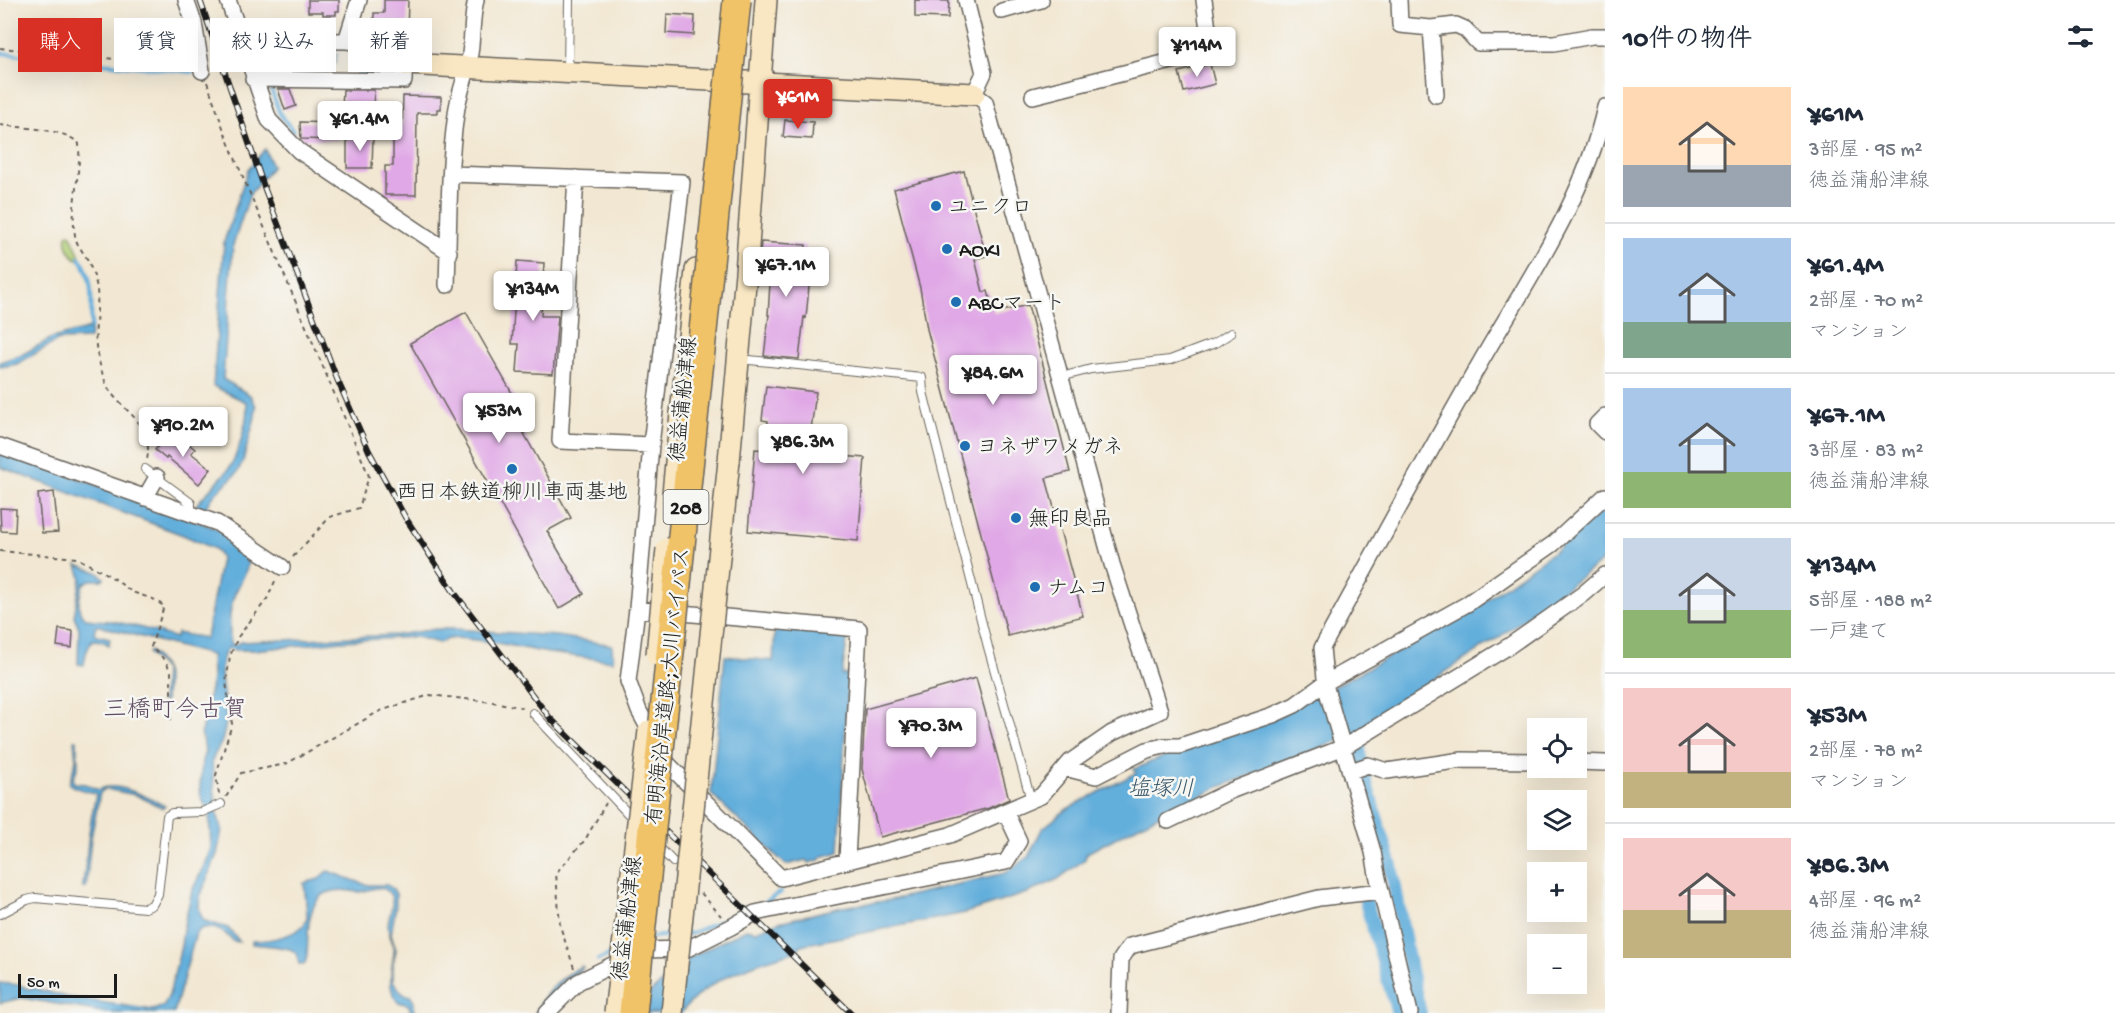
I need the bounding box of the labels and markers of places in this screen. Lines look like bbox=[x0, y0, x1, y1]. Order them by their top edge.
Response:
pin: ¥114M bbox=[1155, 27, 1239, 78]
pin: ¥61M bbox=[762, 79, 834, 130]
pin: ¥61.4M bbox=[311, 101, 409, 152]
place label: ユニクロ bbox=[948, 197, 1032, 222]
marker: ユニクロ bbox=[929, 199, 943, 213]
place label: AOKI bbox=[959, 240, 1001, 265]
marker: AOKI bbox=[940, 242, 954, 256]
pin: ¥67.1M bbox=[737, 247, 835, 298]
pin: ¥134M bbox=[491, 271, 575, 322]
place label: ABCマート bbox=[968, 293, 1066, 318]
marker: ABCマート bbox=[949, 295, 963, 309]
pin: ¥84.6M bbox=[944, 355, 1042, 406]
pin: ¥53M bbox=[463, 393, 535, 444]
pin: ¥90.2M bbox=[134, 407, 232, 458]
pin: ¥86.3M bbox=[754, 424, 852, 475]
place label: ヨネザワメガネ bbox=[977, 437, 1124, 462]
marker: ヨネザワメガネ bbox=[958, 439, 972, 453]
marker: 西日本鉄道柳川車両基地 bbox=[505, 462, 519, 476]
place label: 西日本鉄道柳川車両基地 bbox=[397, 480, 628, 507]
place label: 無印良品 bbox=[1028, 507, 1112, 534]
marker: 無印良品 bbox=[1009, 511, 1023, 525]
place label: ナムコ bbox=[1047, 578, 1109, 603]
marker: ナムコ bbox=[1028, 580, 1042, 594]
pin: ¥70.3M bbox=[882, 708, 980, 759]

